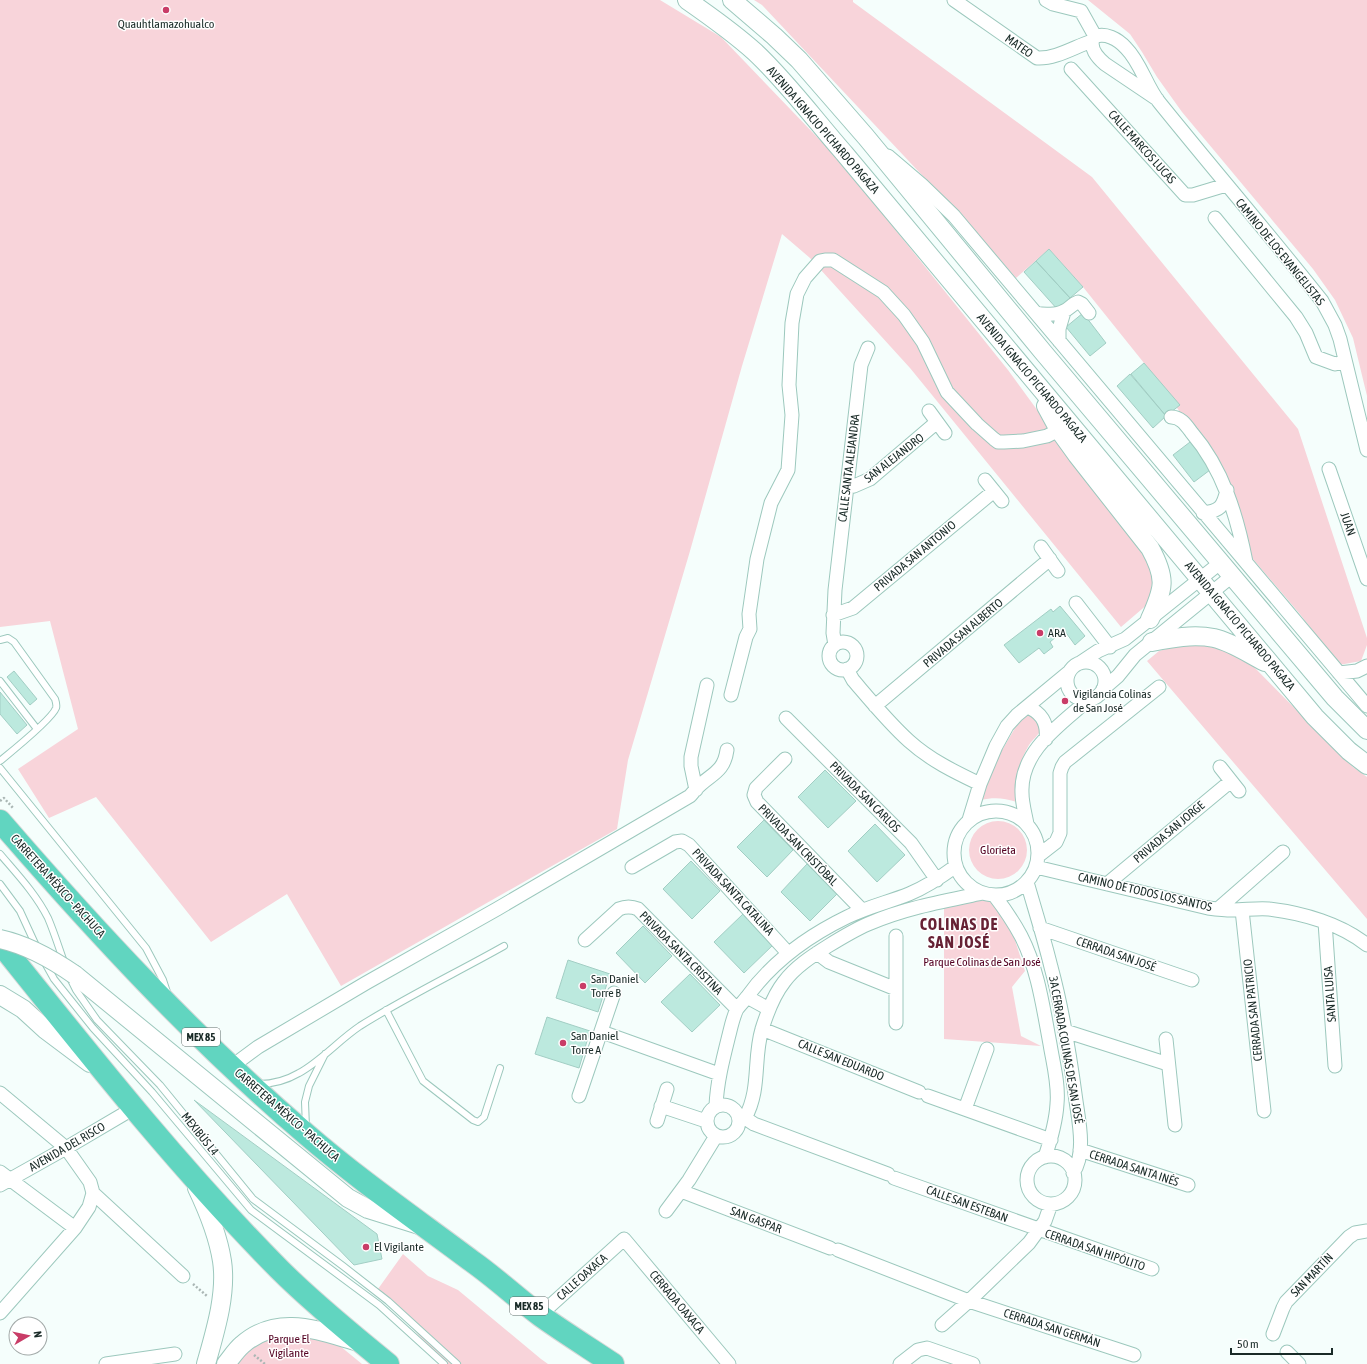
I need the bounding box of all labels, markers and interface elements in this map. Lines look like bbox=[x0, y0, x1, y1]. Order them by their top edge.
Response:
marker: Quauhtlamazohualco bbox=[161, 5, 171, 15]
place label: Quauhtlamazohualco bbox=[118, 17, 215, 31]
street label: MATEO bbox=[1002, 31, 1036, 61]
street label: AVENIDA IGNACIO PICHARDO PAGAZA bbox=[764, 64, 882, 197]
street label: CALLE MARCOS LUCAS bbox=[1105, 107, 1179, 187]
street label: CAMINO DE LOS EVANGELISTAS bbox=[1233, 196, 1327, 308]
street label: AVENIDA IGNACIO PICHARDO PAGAZA bbox=[974, 311, 1090, 445]
street label: CALLE SANTA ALEJANDRA bbox=[835, 413, 863, 523]
street label: SAN ALEJANDRO bbox=[861, 430, 927, 486]
street label: JUAN bbox=[1337, 510, 1359, 538]
street label: PRIVADA SAN ANTONIO bbox=[871, 518, 959, 594]
street label: AVENIDA IGNACIO PICHARDO PAGAZA bbox=[1182, 559, 1298, 693]
street label: PRIVADA SAN ALBERTO bbox=[920, 596, 1006, 670]
place label: ARA bbox=[1048, 626, 1066, 640]
marker: ARA bbox=[1035, 628, 1045, 638]
place label: Vigilancia Colinas de San José bbox=[1073, 687, 1151, 715]
marker: Vigilancia Colinas de San José bbox=[1060, 696, 1070, 706]
street label: PRIVADA SAN CARLOS bbox=[827, 759, 903, 835]
street label: PRIVADA SAN JORGE bbox=[1131, 798, 1207, 866]
street label: PRIVADA SAN CRISTÓBAL bbox=[755, 801, 841, 889]
street label: CARRETERA MÉXICO - PACHUCA bbox=[8, 831, 108, 941]
park label: Glorieta bbox=[980, 843, 1016, 857]
street label: PRIVADA SANTA CATALINA bbox=[689, 846, 777, 938]
street label: CAMINO DE TODOS LOS SANTOS bbox=[1077, 870, 1213, 914]
street label: PRIVADA SANTA CRISTINA bbox=[637, 909, 726, 998]
district label: COLINAS DE SAN JOSÉ bbox=[920, 915, 998, 951]
street label: CERRADA SAN JOSÉ bbox=[1074, 934, 1158, 974]
park label: Parque Colinas de San José bbox=[923, 955, 1041, 969]
street label: CERRADA SAN PATRICIO bbox=[1241, 958, 1265, 1062]
street label: SANTA LUISA bbox=[1321, 965, 1339, 1022]
place label: San Daniel Torre B bbox=[591, 972, 639, 1000]
street label: 3A CERRADA COLINAS DE SAN JOSÉ bbox=[1046, 975, 1086, 1125]
marker: San Daniel Torre B bbox=[578, 981, 588, 991]
road number: MEX 85 bbox=[182, 1028, 220, 1046]
place label: San Daniel Torre A bbox=[571, 1029, 619, 1057]
street label: CALLE SAN EDUARDO bbox=[796, 1036, 886, 1084]
marker: San Daniel Torre A bbox=[558, 1038, 568, 1048]
street label: CARRETERA MÉXICO - PACHUCA bbox=[232, 1066, 342, 1164]
street label: MEXIBÚS L4 bbox=[178, 1110, 222, 1159]
street label: AVENIDA DEL RISCO bbox=[27, 1120, 107, 1174]
street label: CERRADA SANTA INÉS bbox=[1087, 1147, 1181, 1189]
street label: CALLE SAN ESTEBAN bbox=[924, 1183, 1010, 1225]
street label: SAN GASPAR bbox=[728, 1204, 784, 1236]
street label: CERRADA SAN HIPÓLITO bbox=[1043, 1226, 1147, 1274]
place label: El Vigilante bbox=[374, 1240, 424, 1254]
marker: El Vigilante bbox=[361, 1242, 371, 1252]
street label: SAN MARTÍN bbox=[1288, 1250, 1336, 1300]
street label: CALLE OAXACA bbox=[554, 1251, 610, 1303]
street label: CERRADA OAXACA bbox=[647, 1268, 708, 1336]
road number: MEX 85 bbox=[510, 1297, 548, 1315]
street label: CERRADA SAN GERMÁN bbox=[1002, 1306, 1102, 1350]
north arrow bbox=[8, 1316, 48, 1356]
text: N bbox=[31, 1330, 44, 1339]
scale bar bbox=[1231, 1330, 1332, 1356]
park label: Parque El Vigilante bbox=[268, 1332, 311, 1360]
text: 50 m bbox=[1237, 1337, 1259, 1351]

